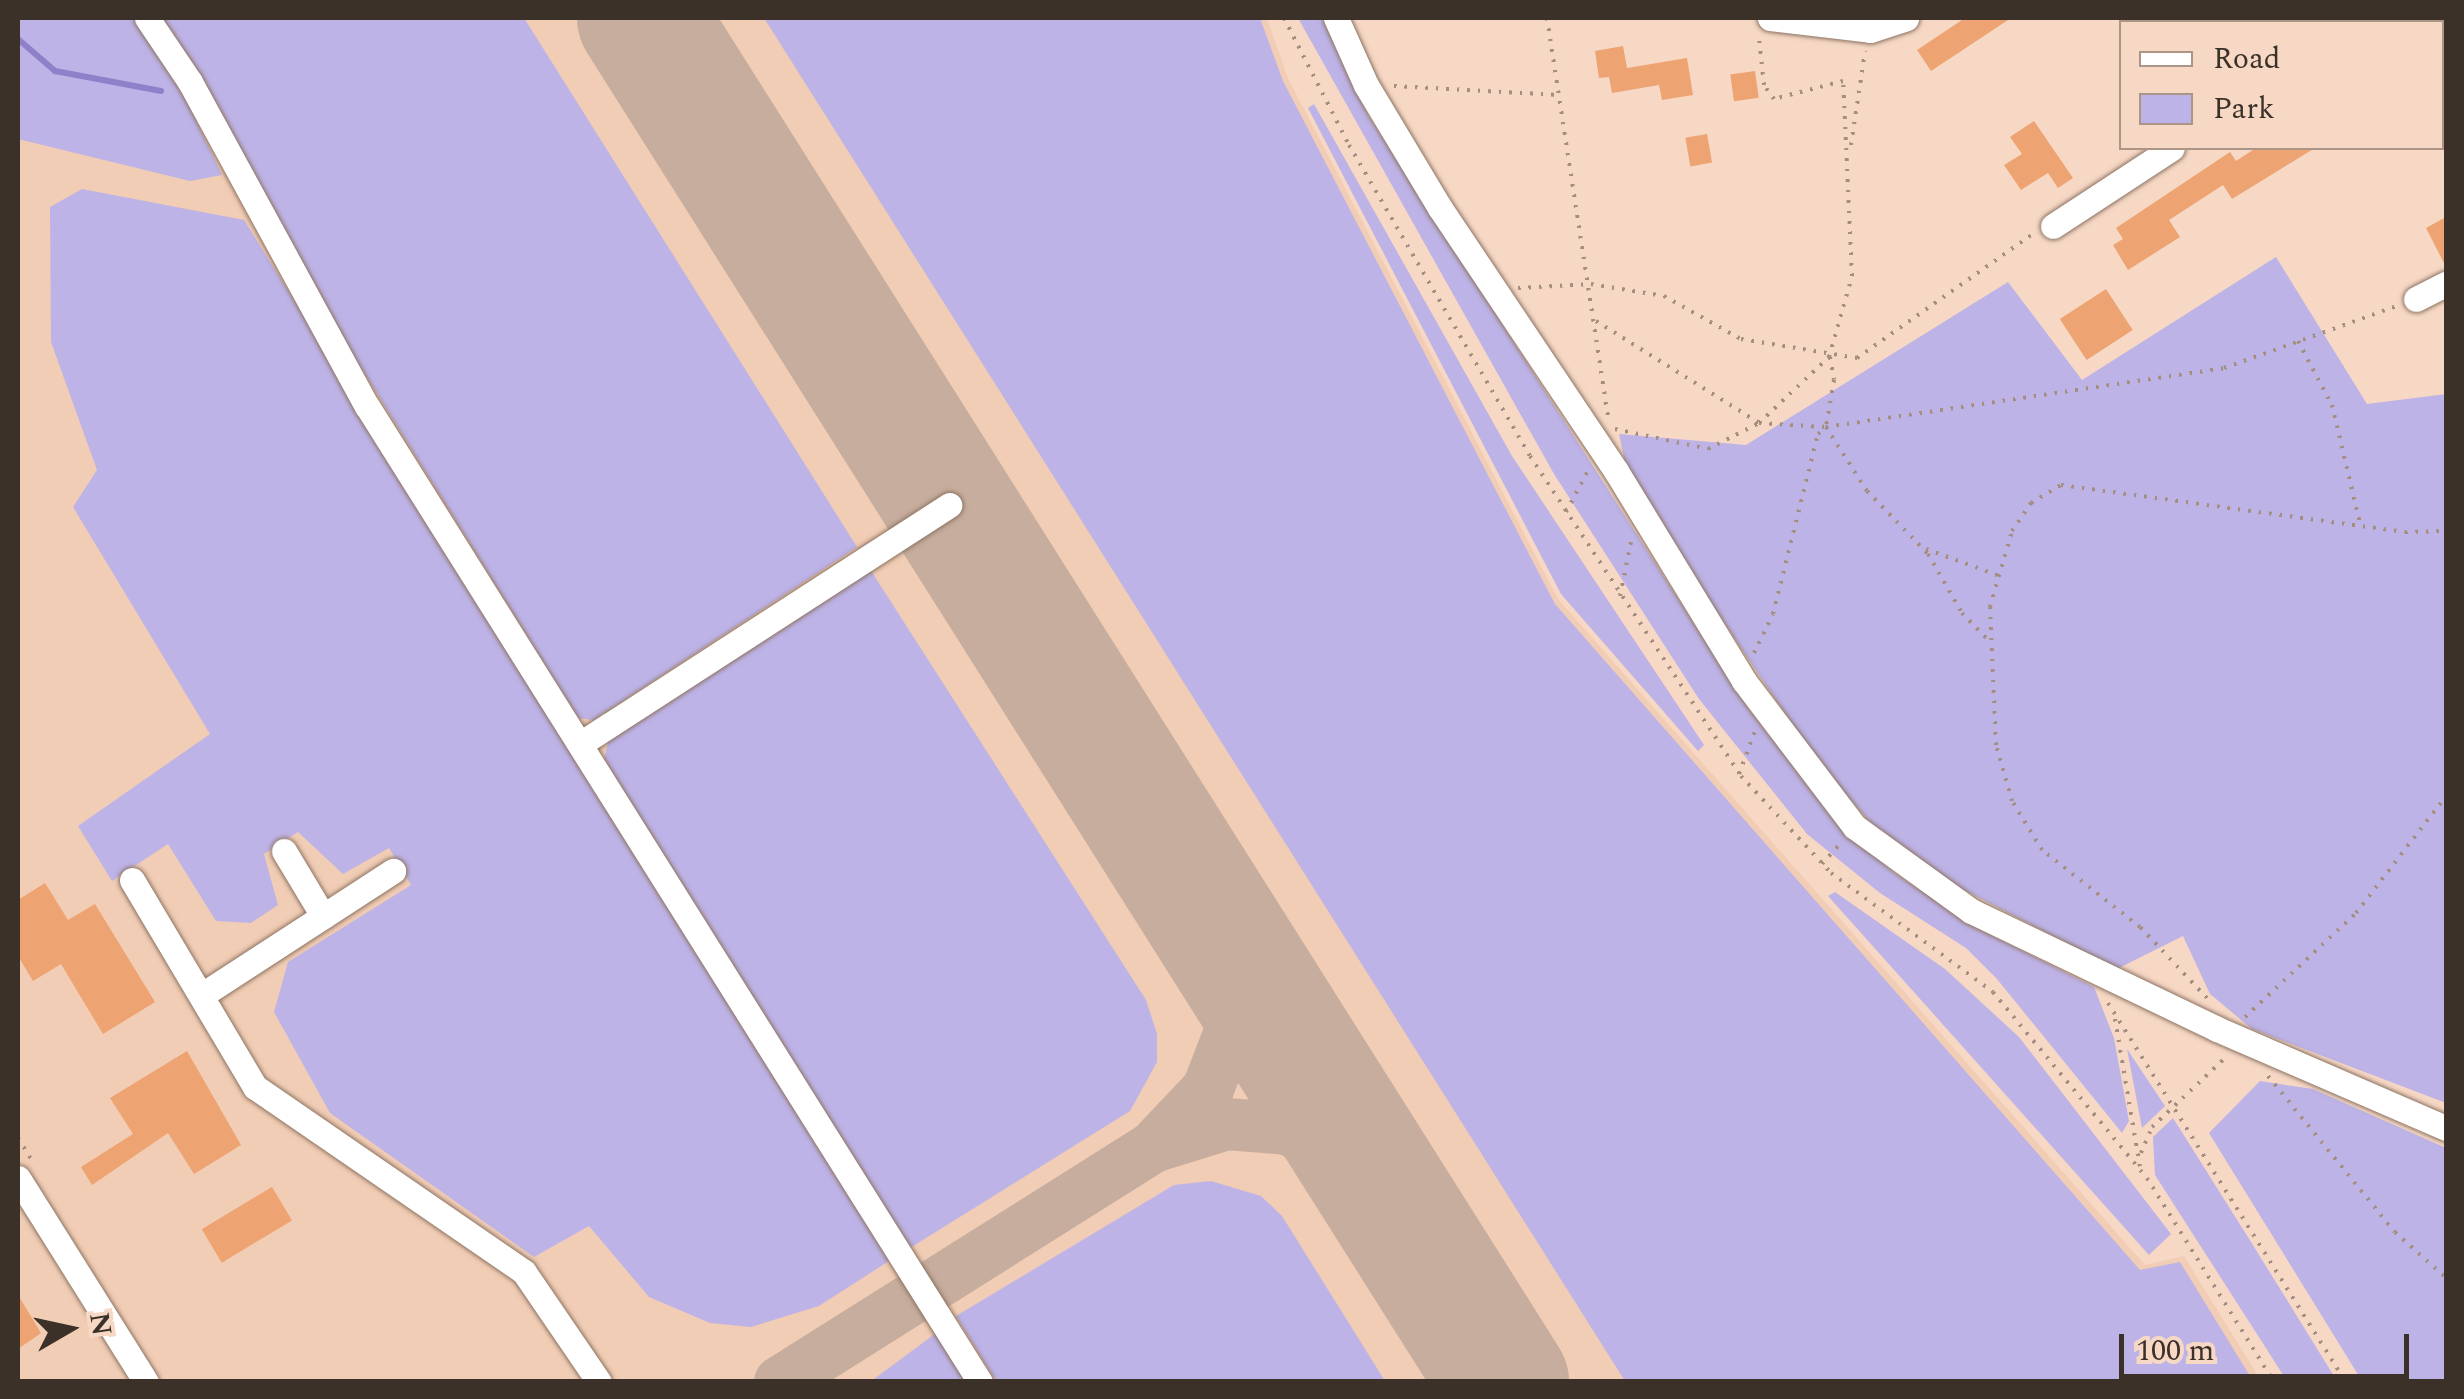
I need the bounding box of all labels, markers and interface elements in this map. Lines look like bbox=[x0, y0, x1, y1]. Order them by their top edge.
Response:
legend bbox=[2119, 20, 2444, 150]
text: Road bbox=[2213, 36, 2281, 82]
text: Park bbox=[2213, 86, 2275, 132]
north arrow bbox=[20, 1279, 120, 1379]
text: N bbox=[77, 1310, 123, 1339]
scale bar bbox=[2124, 1314, 2414, 1376]
text: 100 m bbox=[2136, 1328, 2214, 1374]

